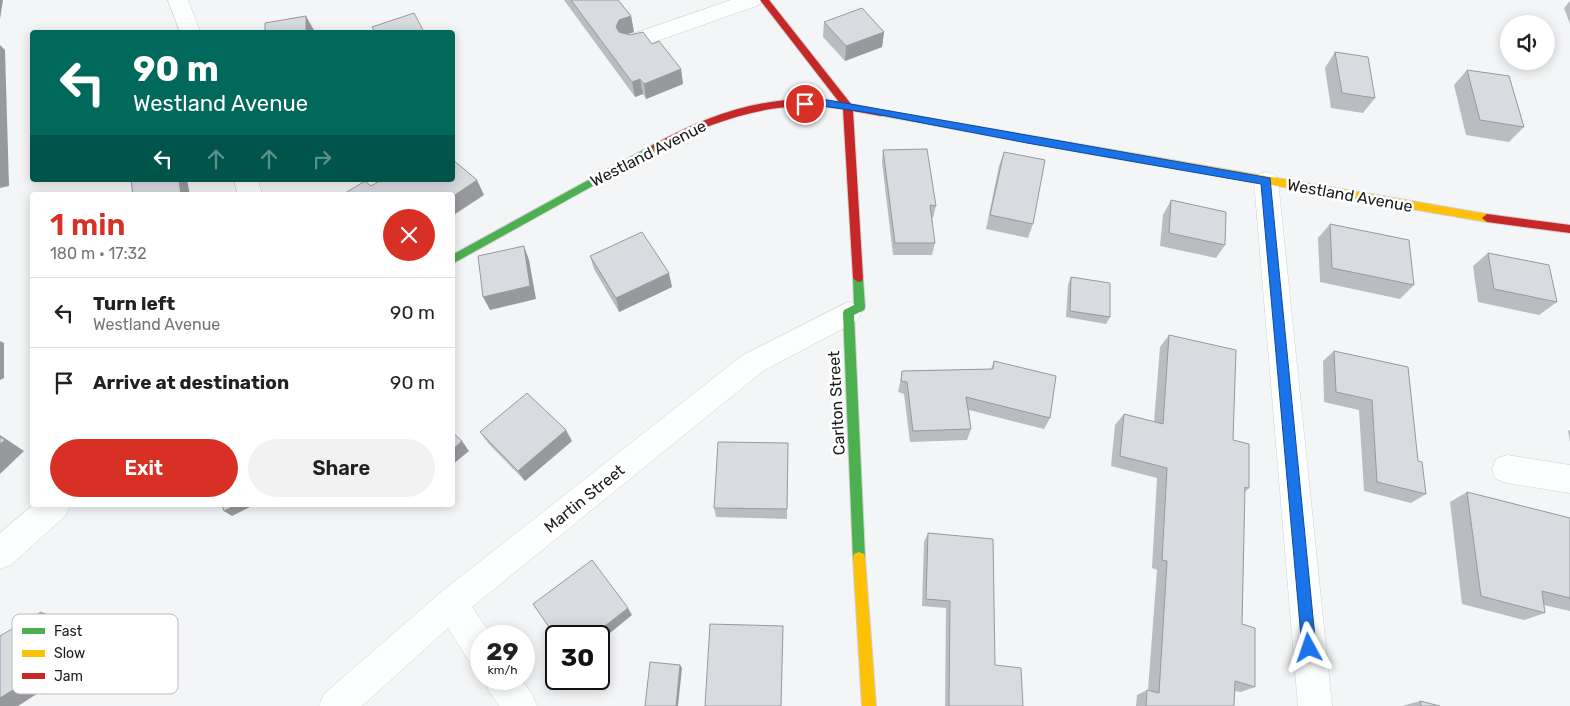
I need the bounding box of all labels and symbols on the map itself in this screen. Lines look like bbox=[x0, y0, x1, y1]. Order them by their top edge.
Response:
pin bbox=[784, 83, 826, 125]
street label: Westland Avenue bbox=[587, 116, 709, 191]
street label: Westland Avenue bbox=[1286, 175, 1414, 216]
street label: Carlton Street bbox=[824, 350, 849, 456]
street label: Martin Street bbox=[540, 460, 628, 536]
legend bbox=[12, 614, 178, 694]
position arrow bbox=[1282, 621, 1334, 673]
text: Fast bbox=[54, 623, 83, 640]
speed limit sign: 30 bbox=[545, 625, 610, 690]
text: Slow bbox=[54, 645, 85, 662]
text: Jam bbox=[54, 668, 83, 685]

